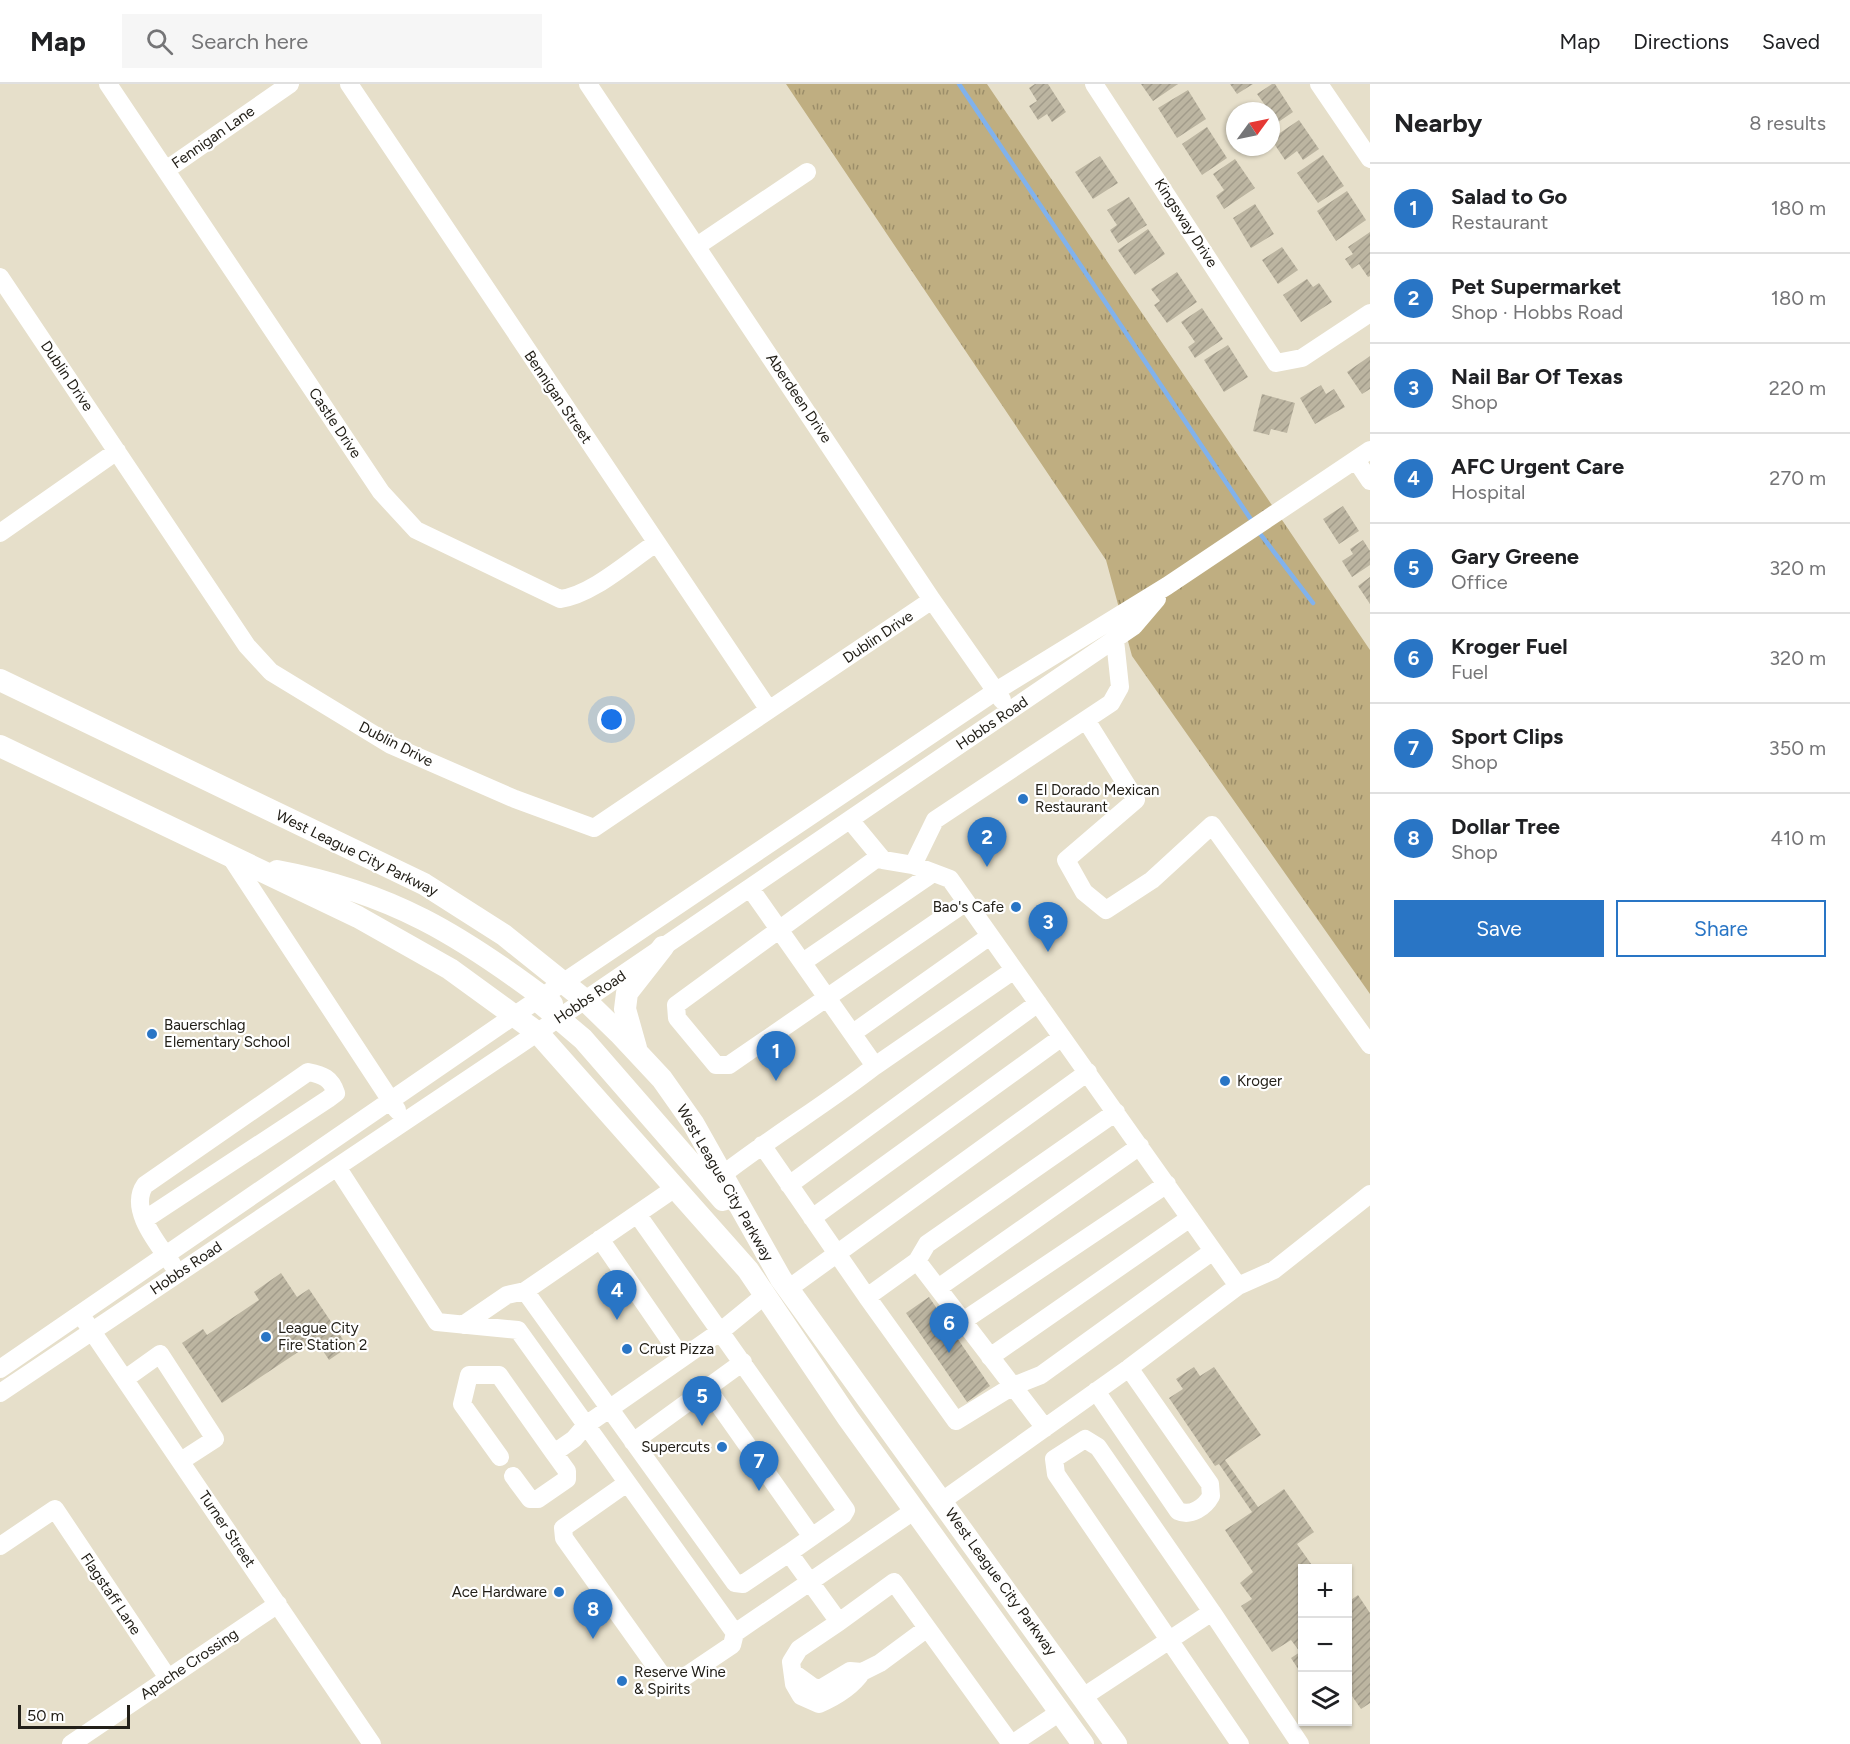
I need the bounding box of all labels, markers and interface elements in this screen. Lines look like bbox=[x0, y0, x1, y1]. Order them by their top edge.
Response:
search box bbox=[122, 14, 542, 68]
text: Map bbox=[30, 24, 86, 58]
icon: search bbox=[143, 25, 176, 58]
text: Search here bbox=[191, 28, 308, 55]
text: Map bbox=[1559, 29, 1600, 54]
text: Directions bbox=[1633, 29, 1729, 54]
text: Saved bbox=[1762, 29, 1820, 54]
street label: Fennigan Lane bbox=[168, 102, 258, 172]
north arrow bbox=[1226, 102, 1280, 156]
text: Nearby bbox=[1394, 107, 1482, 139]
text: 8 results bbox=[1749, 111, 1826, 135]
street label: Kingsway Drive bbox=[1151, 175, 1221, 271]
text: Salad to Go bbox=[1451, 183, 1567, 210]
text: 1 bbox=[1409, 196, 1418, 220]
text: 180 m bbox=[1771, 196, 1826, 220]
text: Restaurant bbox=[1451, 210, 1548, 234]
text: Pet Supermarket bbox=[1451, 273, 1621, 300]
text: 2 bbox=[1408, 286, 1419, 310]
text: 180 m bbox=[1771, 286, 1826, 310]
text: Shop · Hobbs Road bbox=[1451, 300, 1623, 324]
street label: Dublin Drive bbox=[37, 337, 97, 415]
street label: Bennigan Street bbox=[520, 347, 596, 447]
street label: Aberdeen Drive bbox=[762, 350, 836, 446]
text: Nail Bar Of Texas bbox=[1451, 363, 1623, 390]
text: 3 bbox=[1408, 376, 1419, 400]
text: 220 m bbox=[1769, 376, 1826, 400]
street label: Castle Drive bbox=[305, 384, 365, 462]
text: Shop bbox=[1451, 390, 1498, 414]
text: AFC Urgent Care bbox=[1451, 453, 1624, 480]
text: 4 bbox=[1407, 466, 1420, 490]
text: 270 m bbox=[1769, 466, 1826, 490]
text: Hospital bbox=[1451, 480, 1526, 504]
text: Gary Greene bbox=[1451, 543, 1579, 570]
text: 5 bbox=[1408, 556, 1419, 580]
text: 320 m bbox=[1769, 556, 1826, 580]
text: Office bbox=[1451, 570, 1508, 594]
street label: Dublin Drive bbox=[839, 607, 917, 667]
text: Kroger Fuel bbox=[1451, 633, 1568, 660]
text: 6 bbox=[1408, 646, 1419, 670]
text: 320 m bbox=[1769, 646, 1826, 670]
text: Fuel bbox=[1451, 660, 1488, 684]
street label: Hobbs Road bbox=[953, 692, 1031, 754]
your location bbox=[597, 705, 626, 734]
street label: Dublin Drive bbox=[356, 718, 436, 770]
text: Sport Clips bbox=[1451, 723, 1563, 750]
text: 7 bbox=[1408, 736, 1419, 760]
text: 350 m bbox=[1769, 736, 1826, 760]
text: Shop bbox=[1451, 750, 1498, 774]
place label: El Dorado Mexican Restaurant bbox=[1035, 781, 1159, 816]
marker: El Dorado Mexican Restaurant bbox=[1016, 792, 1030, 806]
street label: West League City Parkway bbox=[273, 806, 441, 900]
text: Dollar Tree bbox=[1451, 813, 1560, 840]
pin: 2 bbox=[968, 818, 1006, 867]
text: 8 bbox=[1407, 826, 1420, 850]
text: 410 m bbox=[1771, 826, 1826, 850]
text: Shop bbox=[1451, 840, 1498, 864]
place label: Bao's Cafe bbox=[933, 898, 1004, 916]
marker: Bao's Cafe bbox=[1009, 900, 1023, 914]
button: Save bbox=[1394, 900, 1604, 957]
button: Share bbox=[1616, 900, 1826, 957]
pin: 3 bbox=[1028, 902, 1068, 952]
street label: Hobbs Road bbox=[551, 966, 629, 1028]
place label: Bauerschlag Elementary School bbox=[164, 1016, 290, 1051]
marker: Bauerschlag Elementary School bbox=[145, 1027, 159, 1041]
pin: 1 bbox=[756, 1032, 796, 1081]
place label: Kroger bbox=[1237, 1072, 1282, 1090]
marker: Kroger bbox=[1218, 1074, 1232, 1088]
street label: West League City Parkway bbox=[673, 1101, 777, 1265]
street label: Hobbs Road bbox=[147, 1237, 225, 1299]
pin: 4 bbox=[598, 1270, 636, 1320]
pin: 6 bbox=[930, 1304, 968, 1353]
place label: League City Fire Station 2 bbox=[278, 1319, 367, 1354]
marker: League City Fire Station 2 bbox=[259, 1330, 273, 1344]
place label: Crust Pizza bbox=[639, 1340, 714, 1358]
marker: Crust Pizza bbox=[620, 1342, 634, 1356]
pin: 5 bbox=[682, 1376, 722, 1426]
place label: Supercuts bbox=[641, 1438, 710, 1456]
marker: Supercuts bbox=[715, 1440, 729, 1454]
pin: 7 bbox=[740, 1442, 778, 1491]
street label: Turner Street bbox=[195, 1487, 259, 1571]
street label: West League City Parkway bbox=[941, 1505, 1061, 1659]
street label: Flagstaff Lane bbox=[77, 1550, 145, 1638]
map controls bbox=[1298, 1564, 1352, 1726]
button: + bbox=[1298, 1564, 1352, 1618]
place label: Ace Hardware bbox=[452, 1583, 547, 1601]
marker: Ace Hardware bbox=[552, 1585, 566, 1599]
pin: 8 bbox=[574, 1590, 612, 1639]
button: − bbox=[1298, 1618, 1352, 1672]
street label: Apache Crossing bbox=[137, 1625, 241, 1703]
place label: Reserve Wine & Spirits bbox=[634, 1663, 726, 1698]
button: layers bbox=[1298, 1672, 1352, 1726]
marker: Reserve Wine & Spirits bbox=[615, 1674, 629, 1688]
scale bar bbox=[18, 1702, 130, 1730]
text: 50 m bbox=[27, 1706, 64, 1725]

